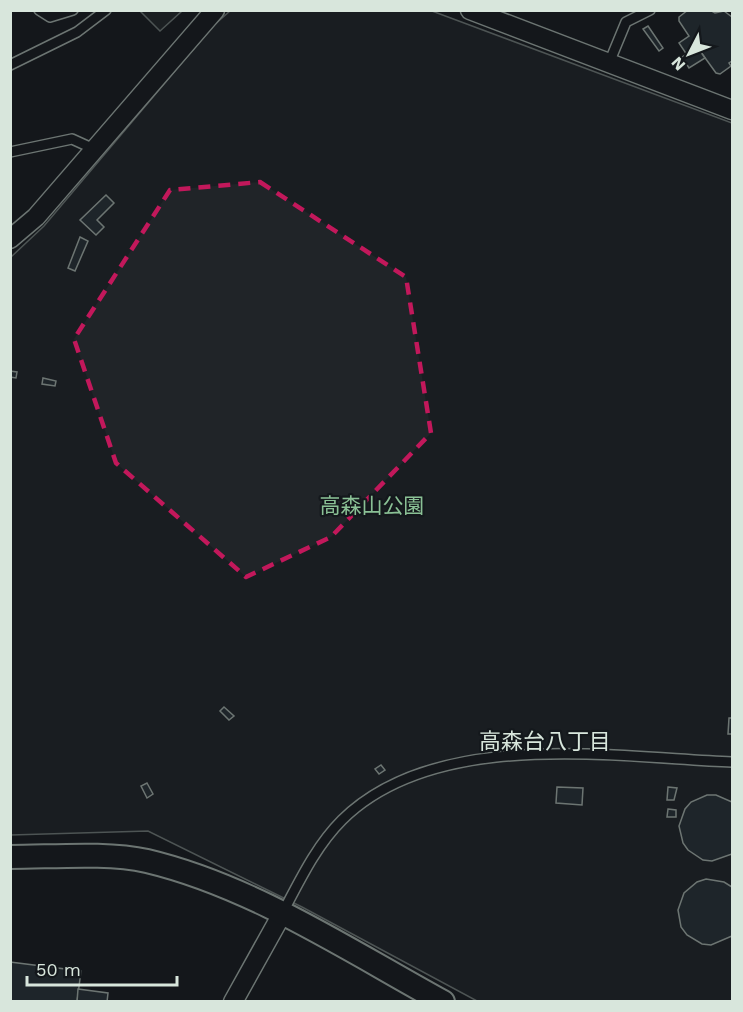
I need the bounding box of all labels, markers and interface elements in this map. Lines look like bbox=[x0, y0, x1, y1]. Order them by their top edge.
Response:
north arrow bbox=[659, 24, 719, 84]
text: N bbox=[667, 53, 689, 74]
park label: 高森山公園 bbox=[320, 493, 425, 518]
district label: 高森台八丁目 bbox=[479, 729, 611, 754]
scale bar bbox=[27, 949, 177, 987]
text: 50 m bbox=[36, 959, 81, 980]

